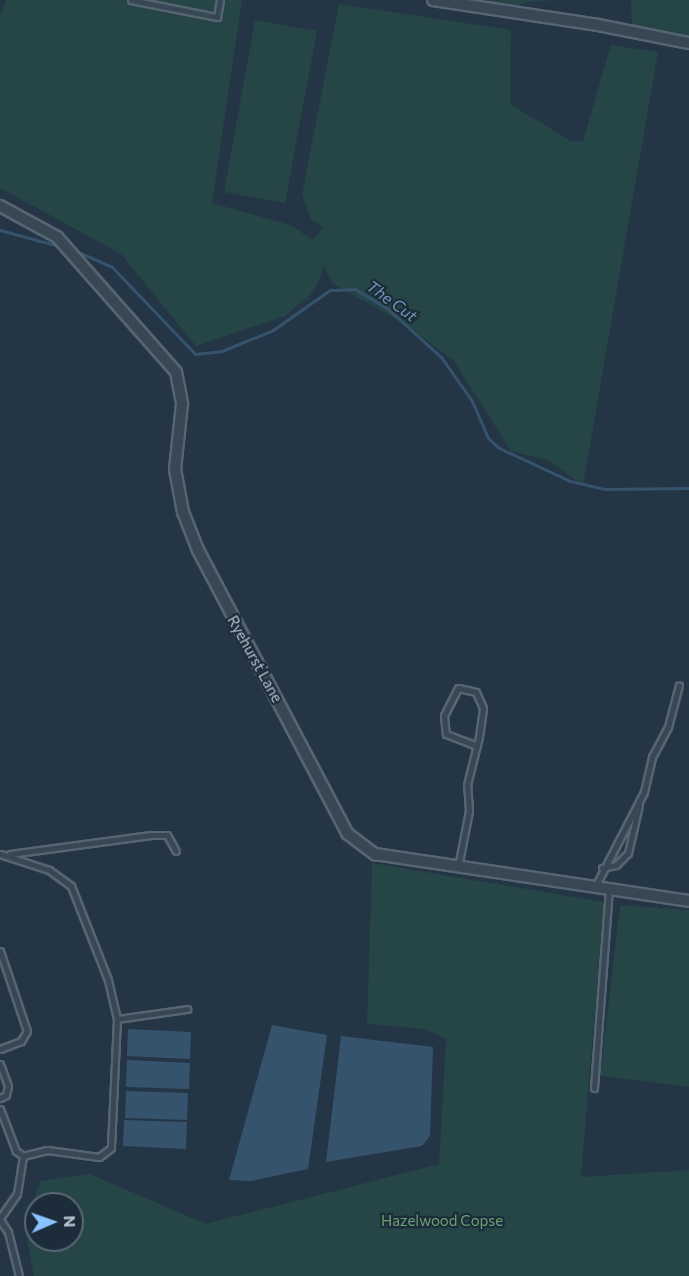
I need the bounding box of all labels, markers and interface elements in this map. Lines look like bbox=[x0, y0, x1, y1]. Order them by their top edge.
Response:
water label: The Cut bbox=[363, 276, 421, 326]
street label: Ryehurst Lane bbox=[224, 612, 286, 706]
north arrow bbox=[24, 1192, 84, 1252]
park label: Hazelwood Copse bbox=[381, 1212, 503, 1230]
text: N bbox=[61, 1215, 80, 1228]

